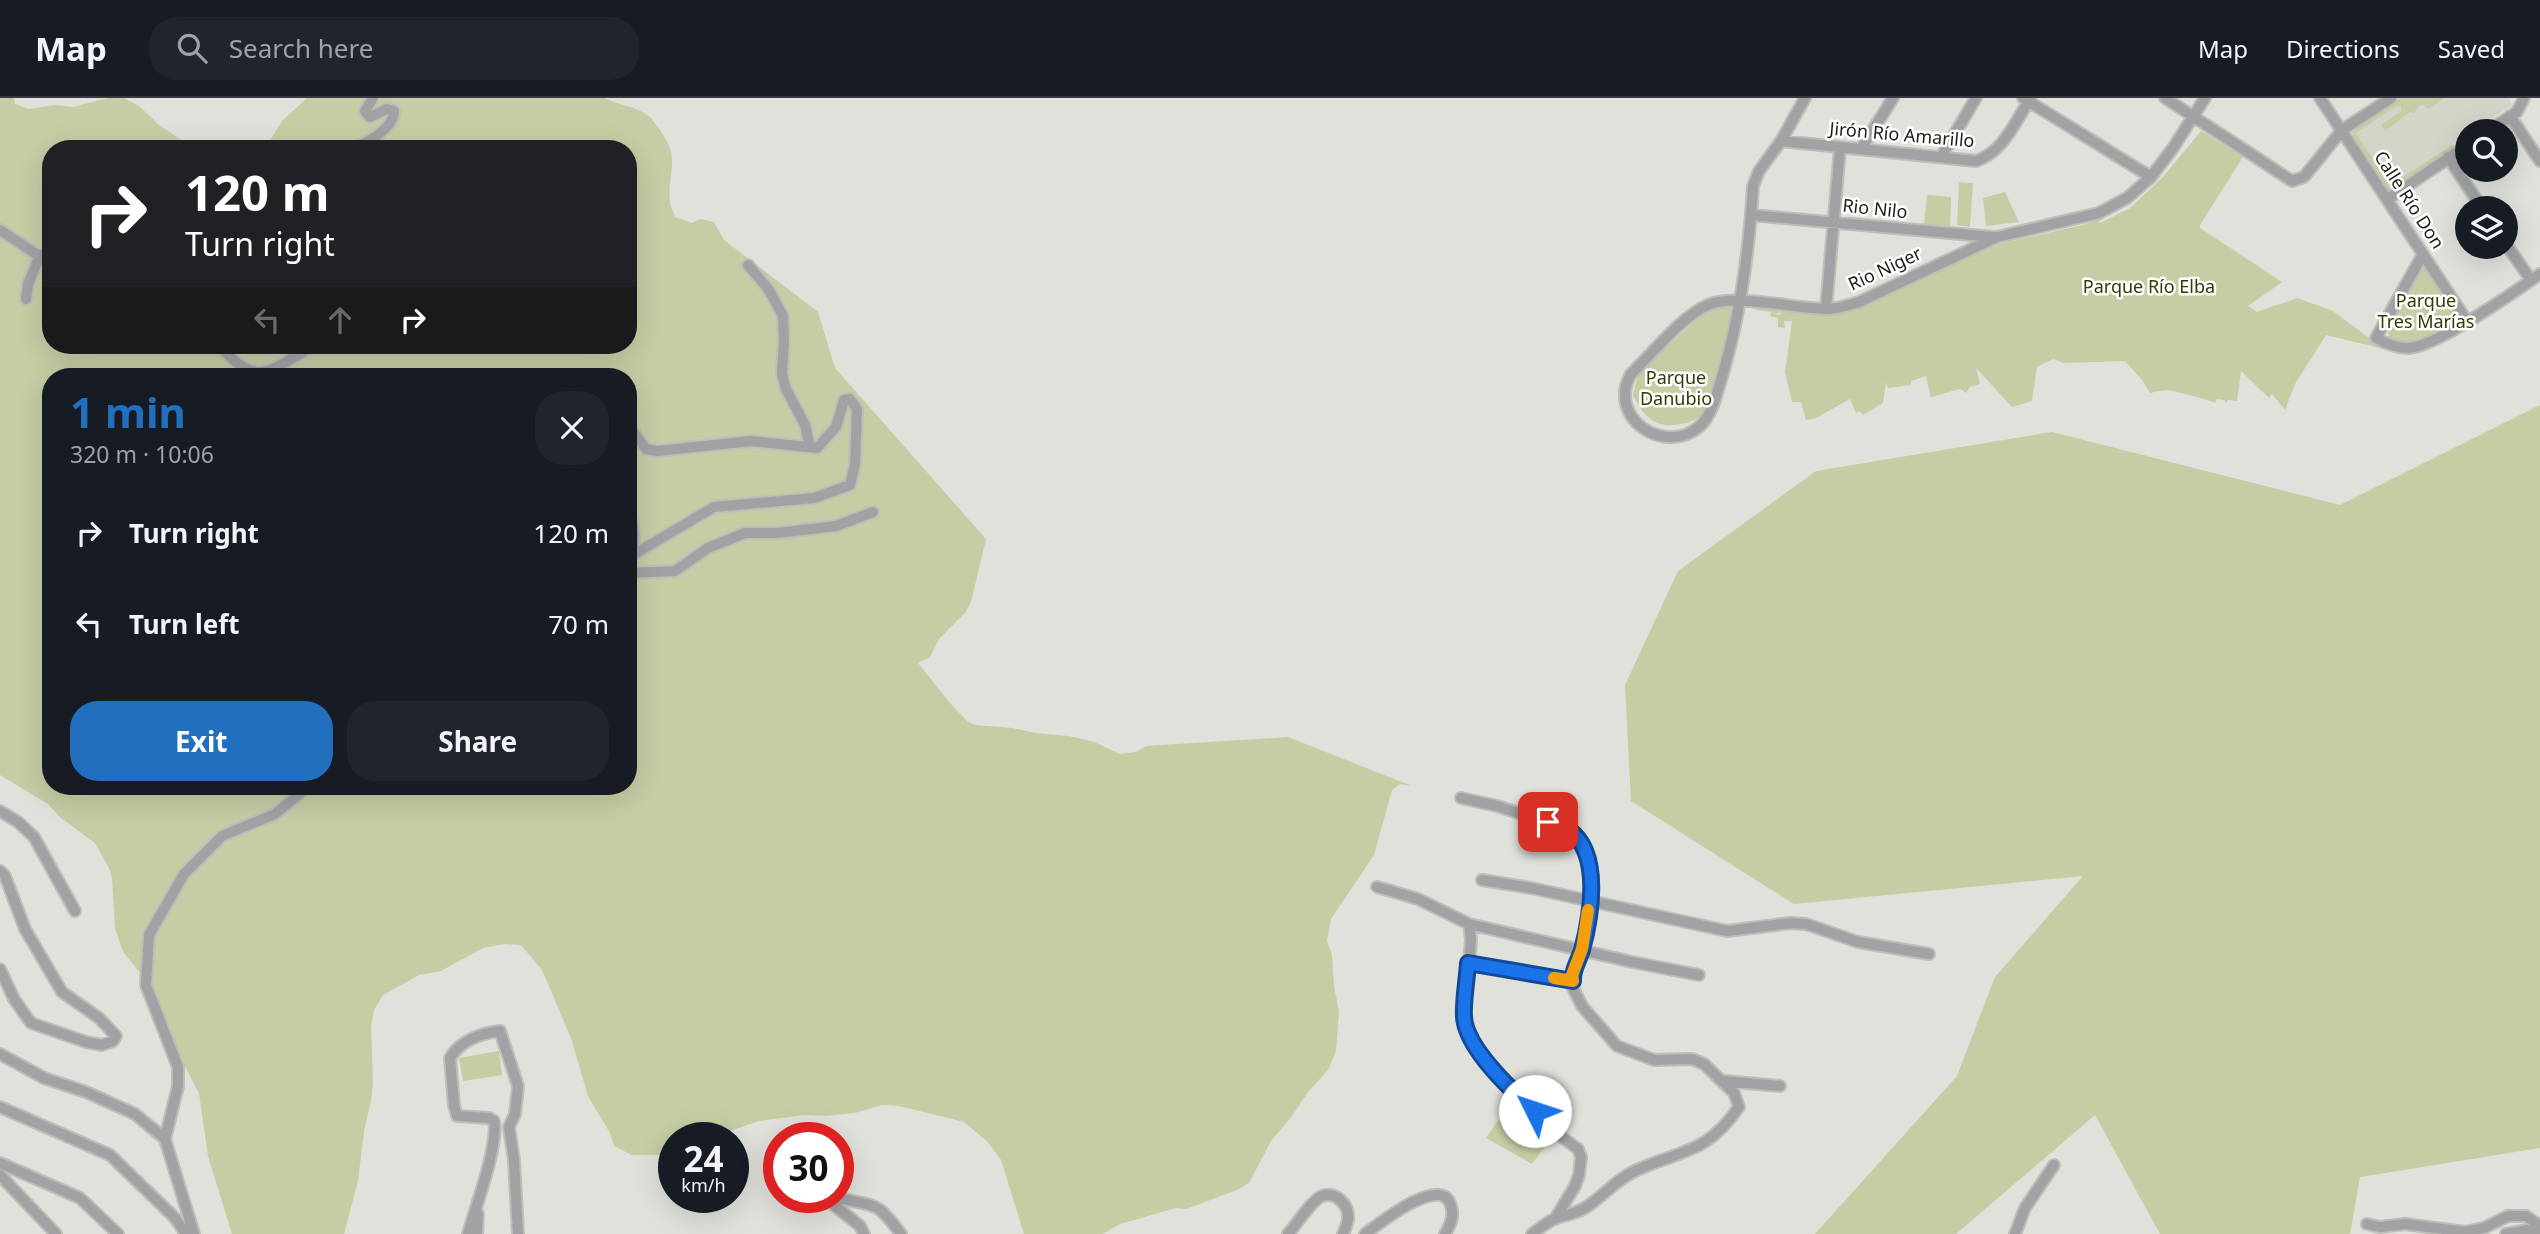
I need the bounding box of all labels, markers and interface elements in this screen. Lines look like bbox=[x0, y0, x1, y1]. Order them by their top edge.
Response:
search box bbox=[149, 17, 639, 80]
text: Map bbox=[35, 26, 107, 71]
icon: search bbox=[173, 29, 211, 67]
text: Search here bbox=[229, 30, 373, 66]
text: Map bbox=[2198, 32, 2248, 65]
text: Directions bbox=[2286, 32, 2400, 65]
text: Saved bbox=[2438, 32, 2505, 65]
street label: Jirón Río Amarillo bbox=[1827, 116, 1976, 152]
map controls bbox=[2455, 119, 2518, 259]
button: search bbox=[2455, 119, 2518, 182]
street label: Calle Río Don bbox=[2369, 146, 2450, 253]
text: 120 m bbox=[185, 159, 330, 225]
icon: right bbox=[70, 168, 161, 259]
street label: Rio Nilo bbox=[1841, 193, 1909, 223]
button: layers bbox=[2455, 196, 2518, 259]
text: Turn right bbox=[185, 222, 335, 265]
street label: Rio Niger bbox=[1844, 240, 1926, 296]
park label: Parque Río Elba bbox=[2083, 274, 2215, 298]
park label: Parque Tres Marías bbox=[2378, 288, 2474, 333]
icon: left bbox=[248, 301, 286, 339]
icon: ahead bbox=[321, 301, 359, 339]
icon: right bbox=[394, 301, 432, 339]
park label: Parque Danubio bbox=[1640, 365, 1712, 410]
text: 1 min bbox=[70, 383, 186, 440]
button: close bbox=[535, 391, 609, 465]
text: 320 m · 10:06 bbox=[70, 438, 214, 470]
icon: right bbox=[70, 514, 108, 552]
text: Turn right bbox=[129, 515, 259, 551]
text: 120 m bbox=[533, 515, 609, 551]
icon: left bbox=[70, 605, 108, 643]
text: Turn left bbox=[129, 606, 240, 642]
text: 70 m bbox=[548, 606, 609, 642]
button: Exit bbox=[70, 701, 333, 781]
button: Share bbox=[347, 701, 609, 781]
pin bbox=[1518, 792, 1578, 852]
icon: arrive bbox=[1529, 803, 1567, 841]
position arrow bbox=[1498, 1074, 1572, 1148]
speed limit sign: 30 bbox=[763, 1122, 854, 1213]
text: 24 bbox=[683, 1135, 724, 1182]
text: km/h bbox=[681, 1173, 726, 1197]

